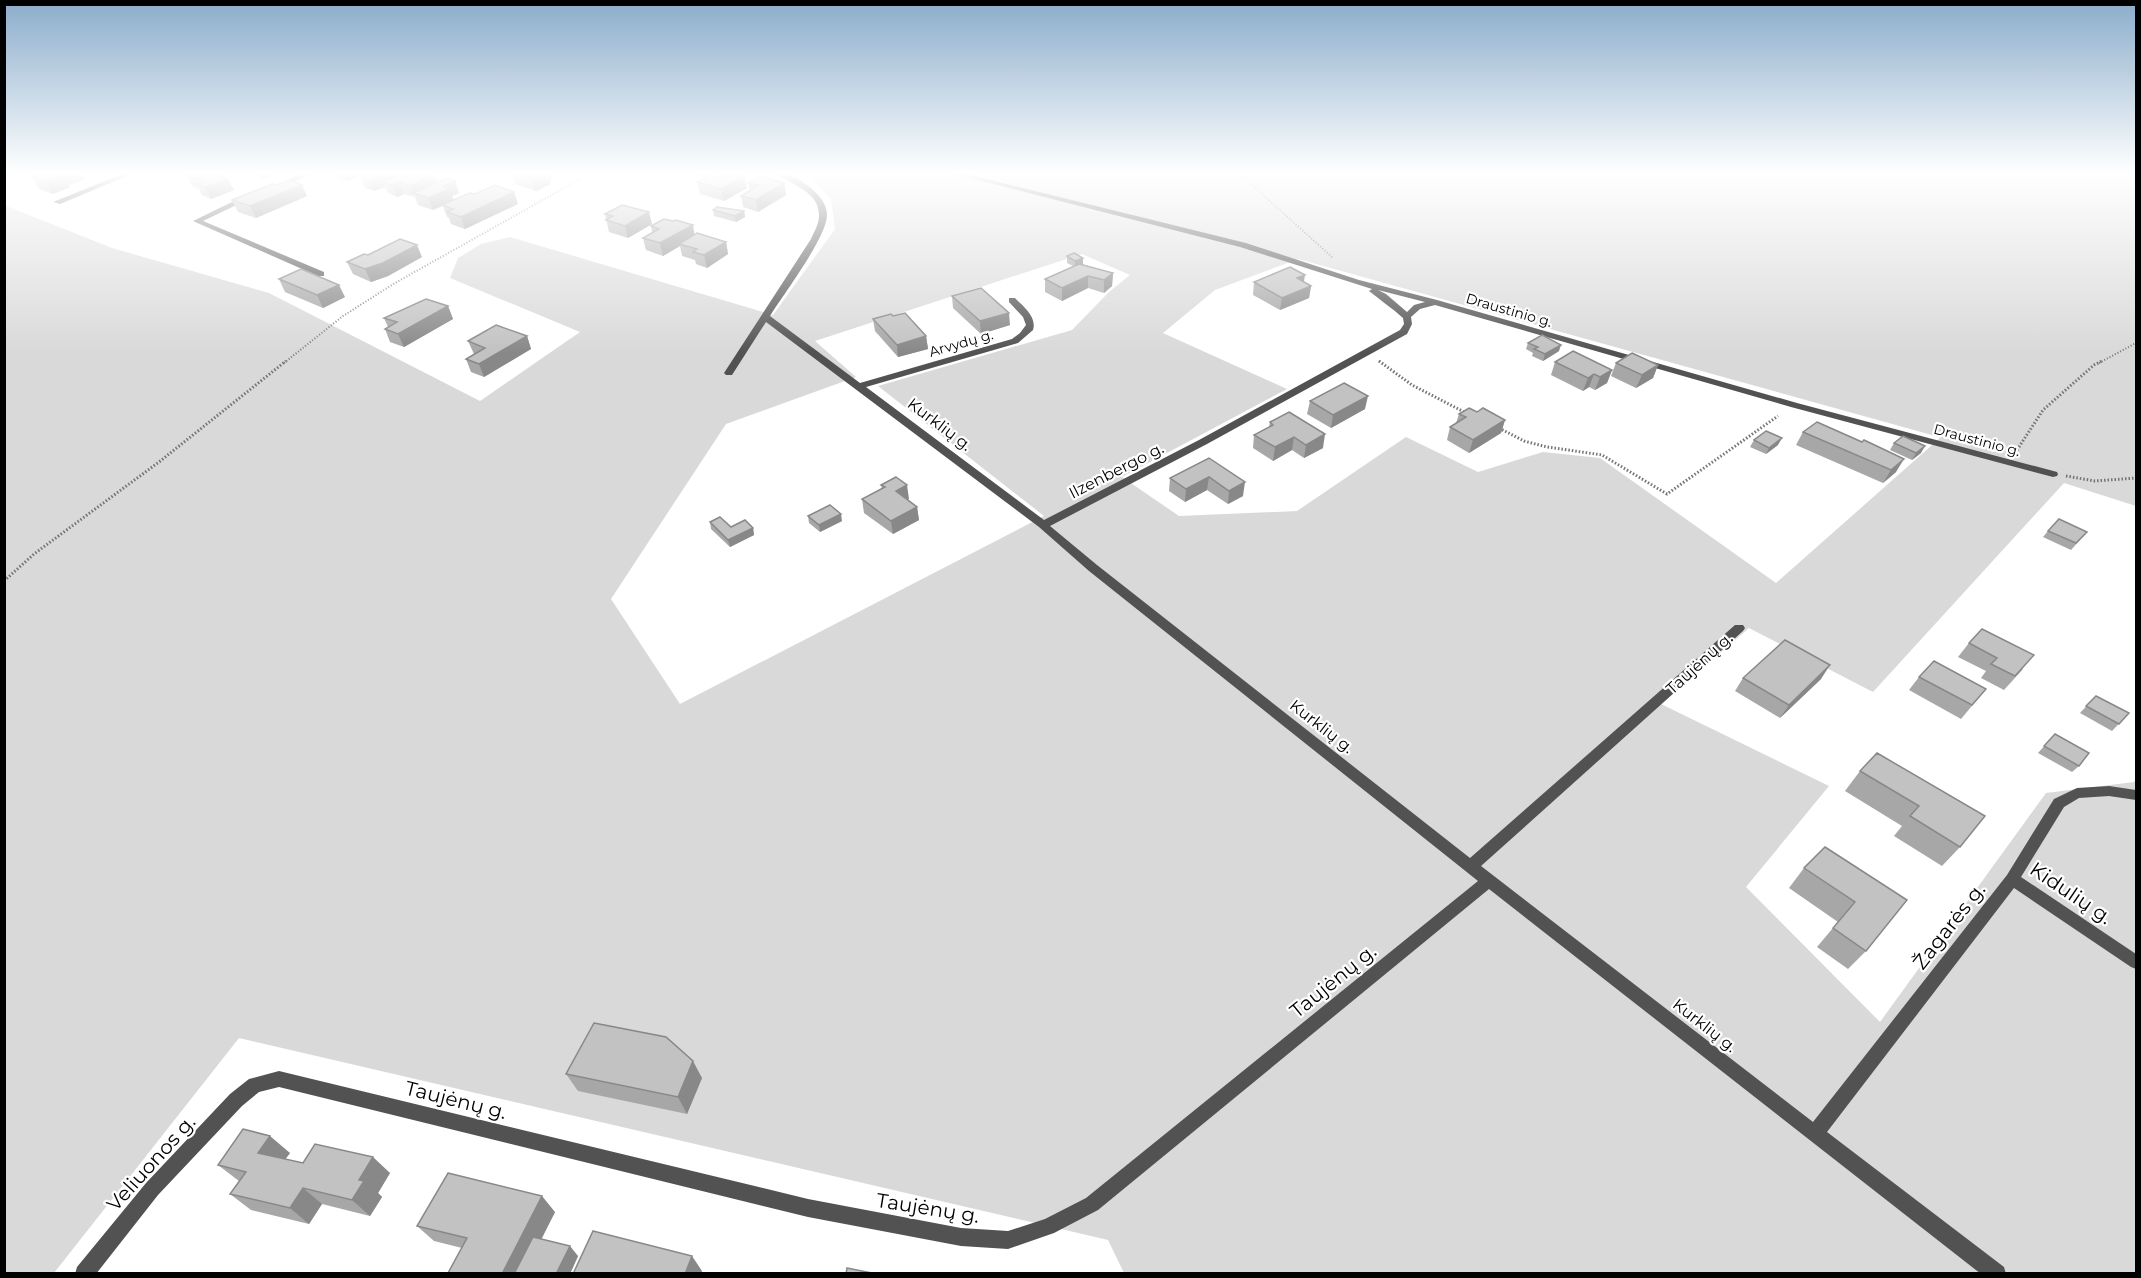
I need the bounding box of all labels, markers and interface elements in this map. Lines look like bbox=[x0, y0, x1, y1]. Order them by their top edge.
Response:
street label: Draustinio g. bbox=[1464, 289, 1554, 331]
street label: Arvydų g. bbox=[927, 325, 995, 361]
street label: Kurklių g. bbox=[904, 394, 976, 455]
street label: Draustinio g. bbox=[1932, 420, 2022, 460]
street label: Ilzenbergo g. bbox=[1066, 438, 1167, 502]
street label: Taujėnų g. bbox=[1662, 629, 1737, 698]
street label: Kurklių g. bbox=[1286, 696, 1357, 757]
street label: Kidulių g. bbox=[2025, 857, 2117, 929]
street label: Žagarės g. bbox=[1908, 878, 1990, 974]
street label: Taujėnų g. bbox=[1285, 939, 1381, 1023]
street label: Kurklių g. bbox=[1669, 995, 1740, 1056]
street label: Taujėnų g. bbox=[403, 1076, 509, 1124]
street label: Veliuonos g. bbox=[102, 1110, 200, 1216]
street label: Taujėnų g. bbox=[875, 1188, 981, 1228]

